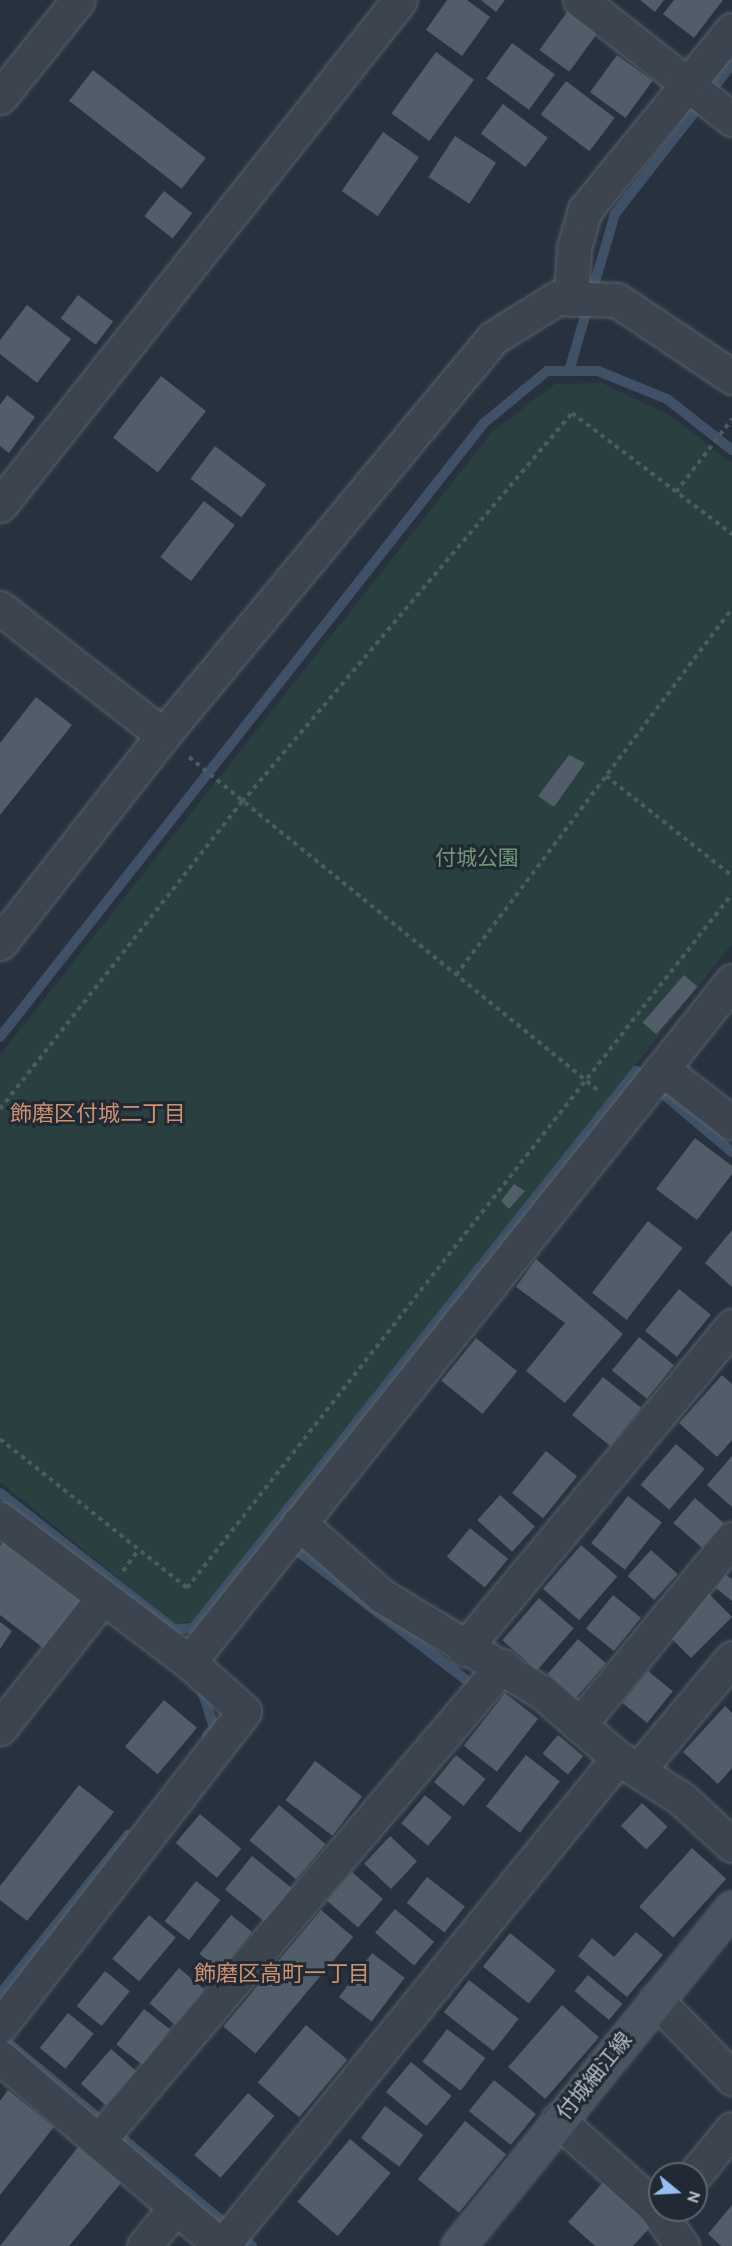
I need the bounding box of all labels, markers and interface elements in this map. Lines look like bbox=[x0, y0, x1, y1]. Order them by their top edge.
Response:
park label: 付城公園 bbox=[435, 845, 519, 871]
district label: 飾磨区付城二丁目 bbox=[10, 1101, 186, 1127]
district label: 飾磨区高町一丁目 bbox=[194, 1961, 370, 1987]
street label: 付城細江線 bbox=[551, 2027, 637, 2125]
north arrow bbox=[648, 2162, 708, 2222]
text: N bbox=[683, 2189, 704, 2205]

